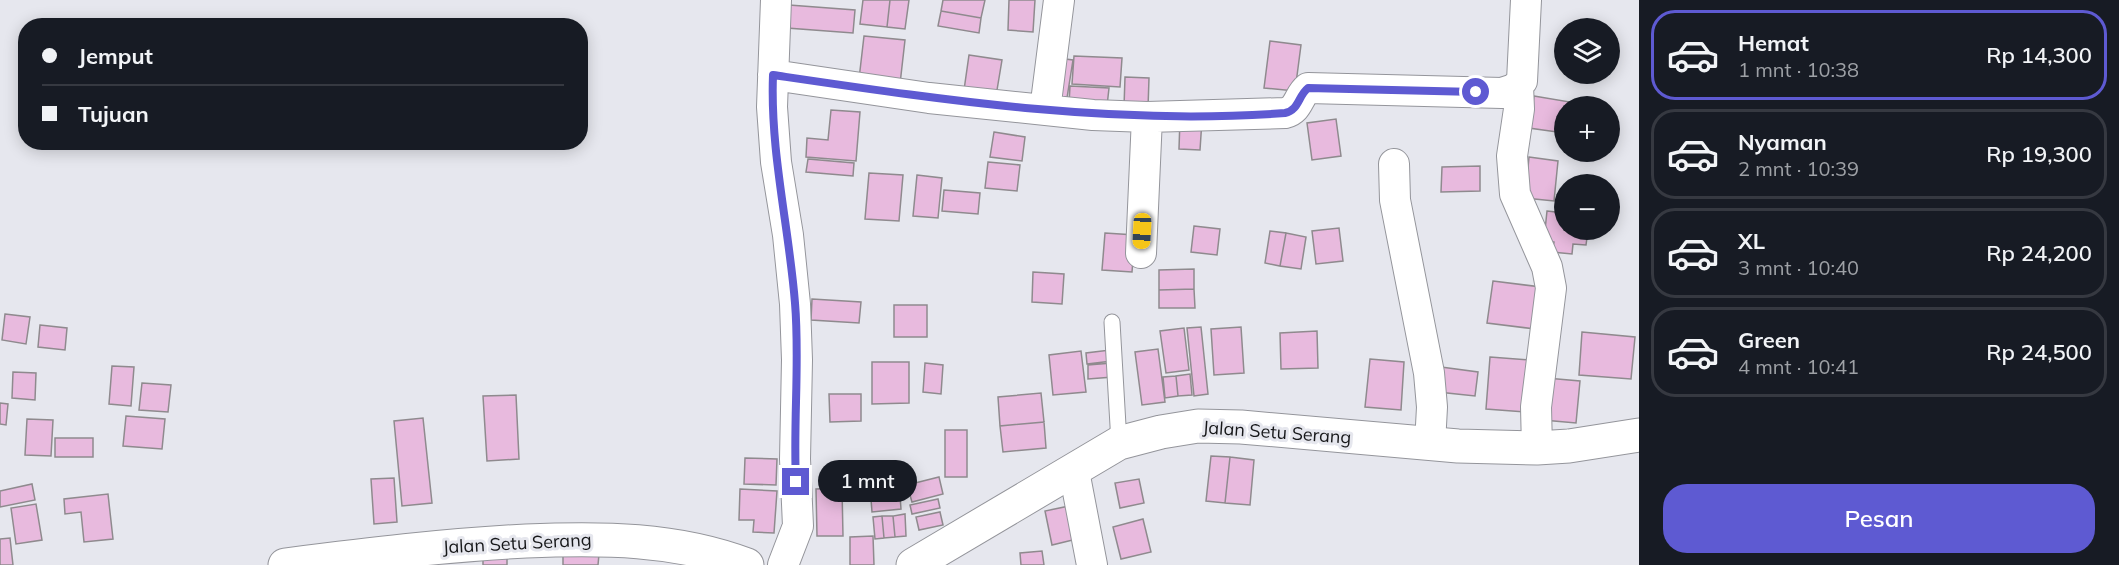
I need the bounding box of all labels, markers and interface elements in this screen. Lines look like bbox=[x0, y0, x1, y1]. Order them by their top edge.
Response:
map controls bbox=[1554, 18, 1620, 240]
button: layers bbox=[1554, 18, 1620, 84]
icon: car bbox=[1666, 28, 1720, 82]
text: Hemat bbox=[1738, 29, 1809, 57]
text: Rp 14,300 bbox=[1986, 41, 2092, 69]
text: Jemput bbox=[78, 42, 153, 70]
text: 1 mnt · 10:38 bbox=[1738, 57, 1859, 82]
route start bbox=[1462, 78, 1489, 105]
button: + bbox=[1554, 96, 1620, 162]
text: Tujuan bbox=[78, 100, 149, 128]
icon: car bbox=[1666, 127, 1720, 181]
text: Nyaman bbox=[1738, 128, 1827, 156]
text: Rp 19,300 bbox=[1986, 140, 2092, 168]
text: 2 mnt · 10:39 bbox=[1738, 156, 1859, 181]
button: − bbox=[1554, 174, 1620, 240]
car bbox=[1132, 213, 1152, 249]
icon: car bbox=[1666, 226, 1720, 280]
text: XL bbox=[1738, 227, 1765, 255]
text: Rp 24,200 bbox=[1986, 239, 2092, 267]
text: 3 mnt · 10:40 bbox=[1738, 255, 1859, 280]
icon: car bbox=[1666, 325, 1720, 379]
text: Green bbox=[1738, 326, 1800, 354]
text: Rp 24,500 bbox=[1986, 338, 2092, 366]
text: 4 mnt · 10:41 bbox=[1738, 354, 1859, 379]
street label: Jalan Setu Serang bbox=[1202, 415, 1352, 449]
callout: 1 mnt bbox=[817, 461, 916, 503]
route end bbox=[782, 468, 809, 495]
text: 1 mnt bbox=[840, 468, 895, 493]
button: Pesan bbox=[1663, 484, 2095, 553]
street label: Jalan Setu Serang bbox=[442, 528, 592, 558]

